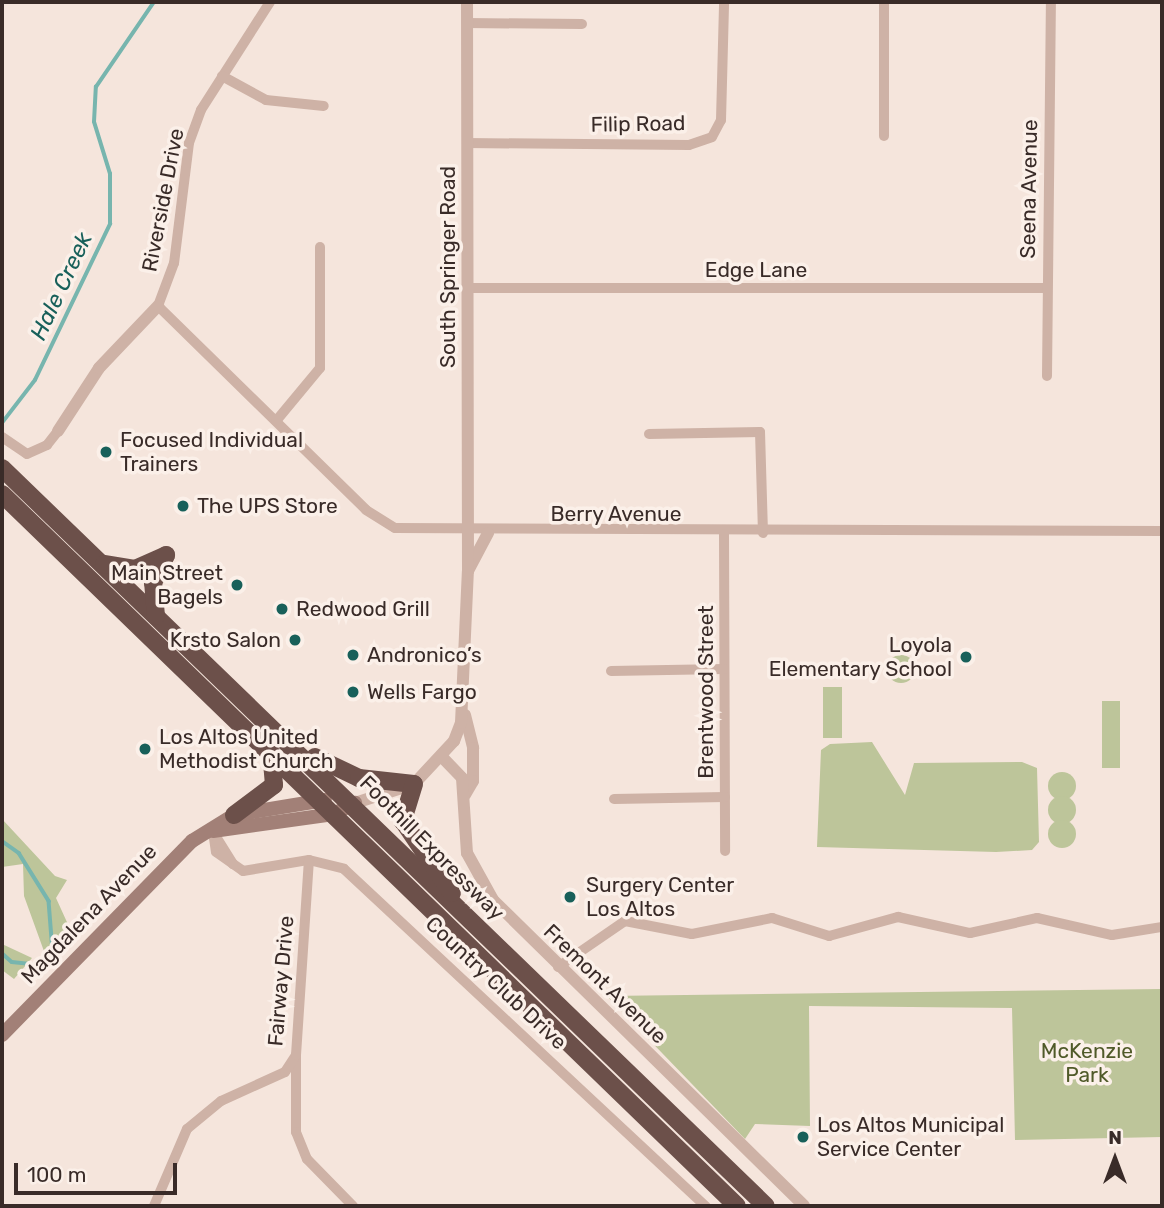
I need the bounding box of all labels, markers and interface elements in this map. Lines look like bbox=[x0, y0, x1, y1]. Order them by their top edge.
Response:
street label: Filip Road bbox=[590, 111, 686, 137]
street label: Seena Avenue bbox=[1015, 119, 1043, 259]
street label: Riverside Drive bbox=[137, 126, 189, 274]
street label: South Springer Road bbox=[435, 166, 461, 368]
water label: Hale Creek bbox=[24, 228, 98, 344]
street label: Edge Lane bbox=[705, 257, 807, 283]
place label: Focused Individual Trainers bbox=[120, 427, 303, 477]
marker: Focused Individual Trainers bbox=[98, 444, 114, 460]
place label: The UPS Store bbox=[197, 493, 338, 519]
marker: The UPS Store bbox=[175, 498, 191, 514]
street label: Berry Avenue bbox=[550, 501, 682, 527]
place label: Main Street Bagels bbox=[111, 560, 223, 610]
marker: Main Street Bagels bbox=[229, 577, 245, 593]
place label: Redwood Grill bbox=[296, 596, 430, 622]
marker: Redwood Grill bbox=[274, 601, 290, 617]
street label: Brentwood Street bbox=[693, 605, 719, 779]
place label: Krsto Salon bbox=[170, 627, 281, 653]
marker: Krsto Salon bbox=[287, 632, 303, 648]
place label: Loyola Elementary School bbox=[768, 632, 952, 682]
place label: Andronico’s bbox=[367, 642, 482, 668]
marker: Andronico’s bbox=[345, 647, 361, 663]
marker: Loyola Elementary School bbox=[958, 649, 974, 665]
place label: Wells Fargo bbox=[367, 679, 477, 705]
marker: Wells Fargo bbox=[345, 684, 361, 700]
place label: Los Altos United Methodist Church bbox=[159, 724, 334, 774]
marker: Los Altos United Methodist Church bbox=[137, 741, 153, 757]
street label: Foothill Expressway bbox=[354, 770, 510, 926]
street label: Magdalena Avenue bbox=[16, 839, 162, 989]
place label: Surgery Center Los Altos bbox=[586, 872, 735, 922]
marker: Surgery Center Los Altos bbox=[560, 887, 580, 907]
street label: Country Club Drive bbox=[420, 911, 572, 1055]
street label: Fairway Drive bbox=[263, 914, 299, 1048]
street label: Fremont Avenue bbox=[538, 919, 672, 1049]
park label: McKenzie Park bbox=[1041, 1038, 1133, 1088]
place label: Los Altos Municipal Service Center bbox=[817, 1112, 1005, 1162]
north arrow bbox=[1080, 1124, 1150, 1194]
text: N bbox=[1108, 1126, 1122, 1149]
marker: Los Altos Municipal Service Center bbox=[795, 1129, 811, 1145]
scale bar bbox=[18, 1148, 180, 1192]
text: 100 m bbox=[27, 1162, 86, 1187]

